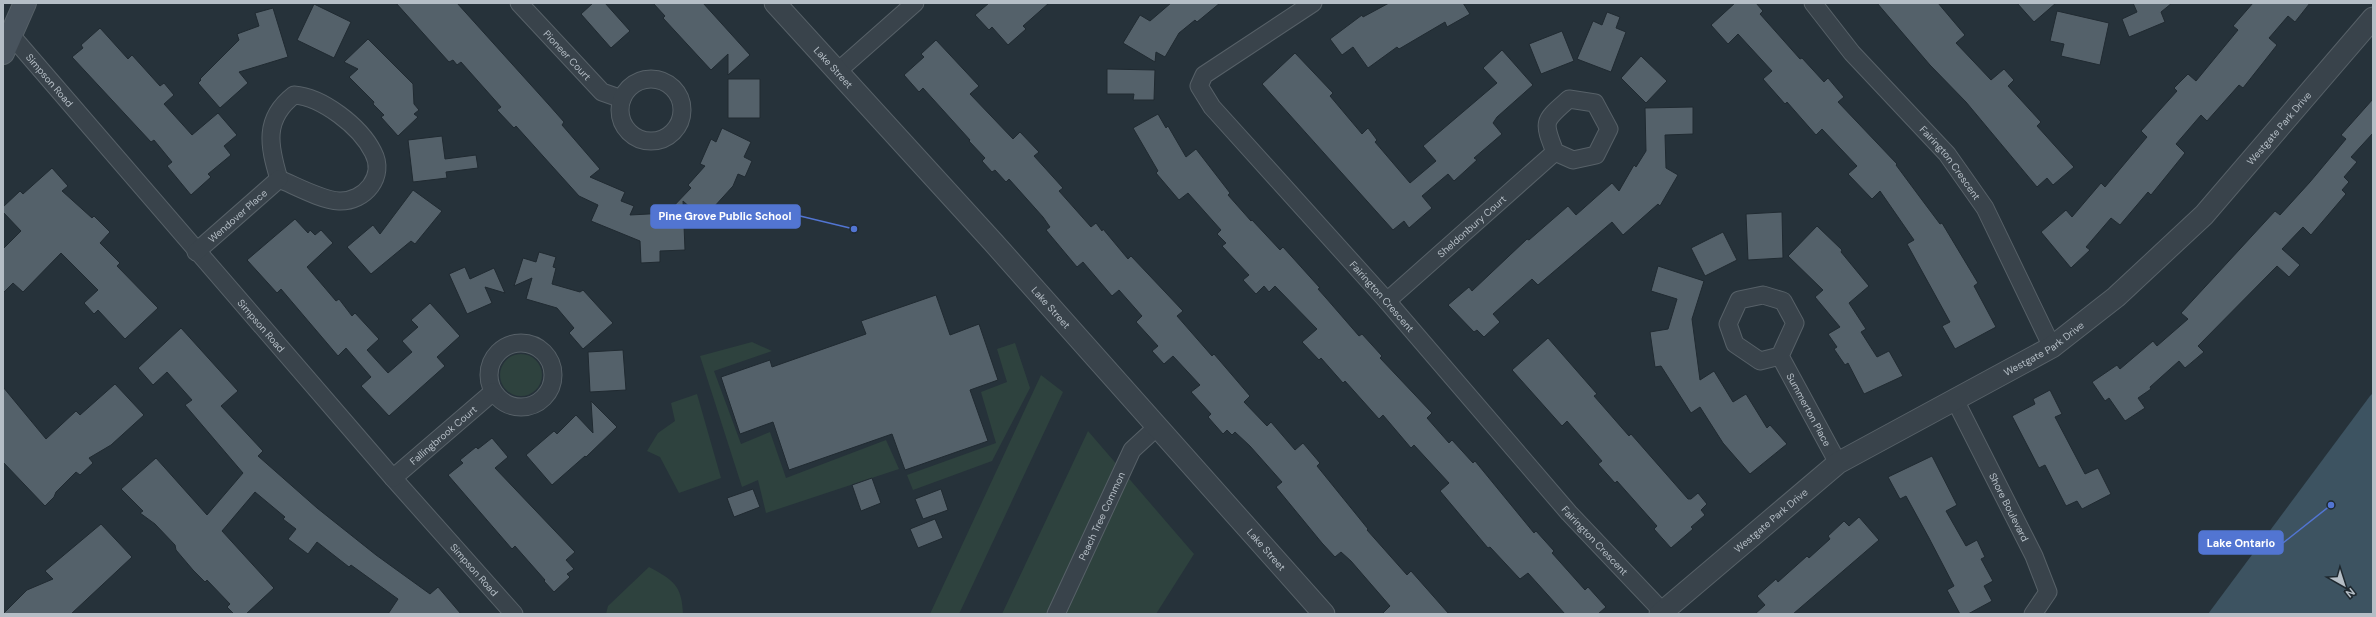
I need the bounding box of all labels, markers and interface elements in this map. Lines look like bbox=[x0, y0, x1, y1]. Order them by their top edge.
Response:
street label: Pioneer Court bbox=[540, 27, 594, 83]
street label: Lake Street bbox=[811, 44, 856, 91]
street label: Simpson Road bbox=[23, 51, 76, 110]
street label: Westgate Park Drive bbox=[2244, 89, 2314, 168]
street label: Fairington Crescent bbox=[1917, 123, 1983, 203]
street label: Wendover Place bbox=[205, 186, 270, 246]
street label: Sheldonbury Court bbox=[1435, 192, 1509, 260]
callout: Pine Grove Public School bbox=[651, 205, 800, 228]
text: Pine Grove Public School bbox=[659, 209, 791, 223]
street label: Fairington Crescent bbox=[1347, 258, 1417, 335]
street label: Lake Street bbox=[1029, 284, 1073, 332]
street label: Simpson Road bbox=[235, 296, 288, 355]
street label: Westgate Park Drive bbox=[2001, 318, 2087, 379]
street label: Summerton Place bbox=[1783, 371, 1834, 449]
street label: Fallingbrook Court bbox=[407, 403, 480, 468]
street label: Peach Tree Common bbox=[1076, 470, 1128, 563]
street label: Shore Boulevard bbox=[1986, 471, 2032, 544]
street label: Westgate Park Drive bbox=[1731, 485, 1811, 556]
street label: Fairington Crescent bbox=[1559, 503, 1631, 578]
street label: Lake Street bbox=[1244, 526, 1288, 574]
callout: Lake Ontario bbox=[2199, 531, 2283, 554]
text: Lake Ontario bbox=[2207, 536, 2276, 550]
street label: Simpson Road bbox=[447, 541, 501, 599]
north arrow bbox=[2324, 565, 2364, 605]
text: N bbox=[2343, 585, 2358, 601]

